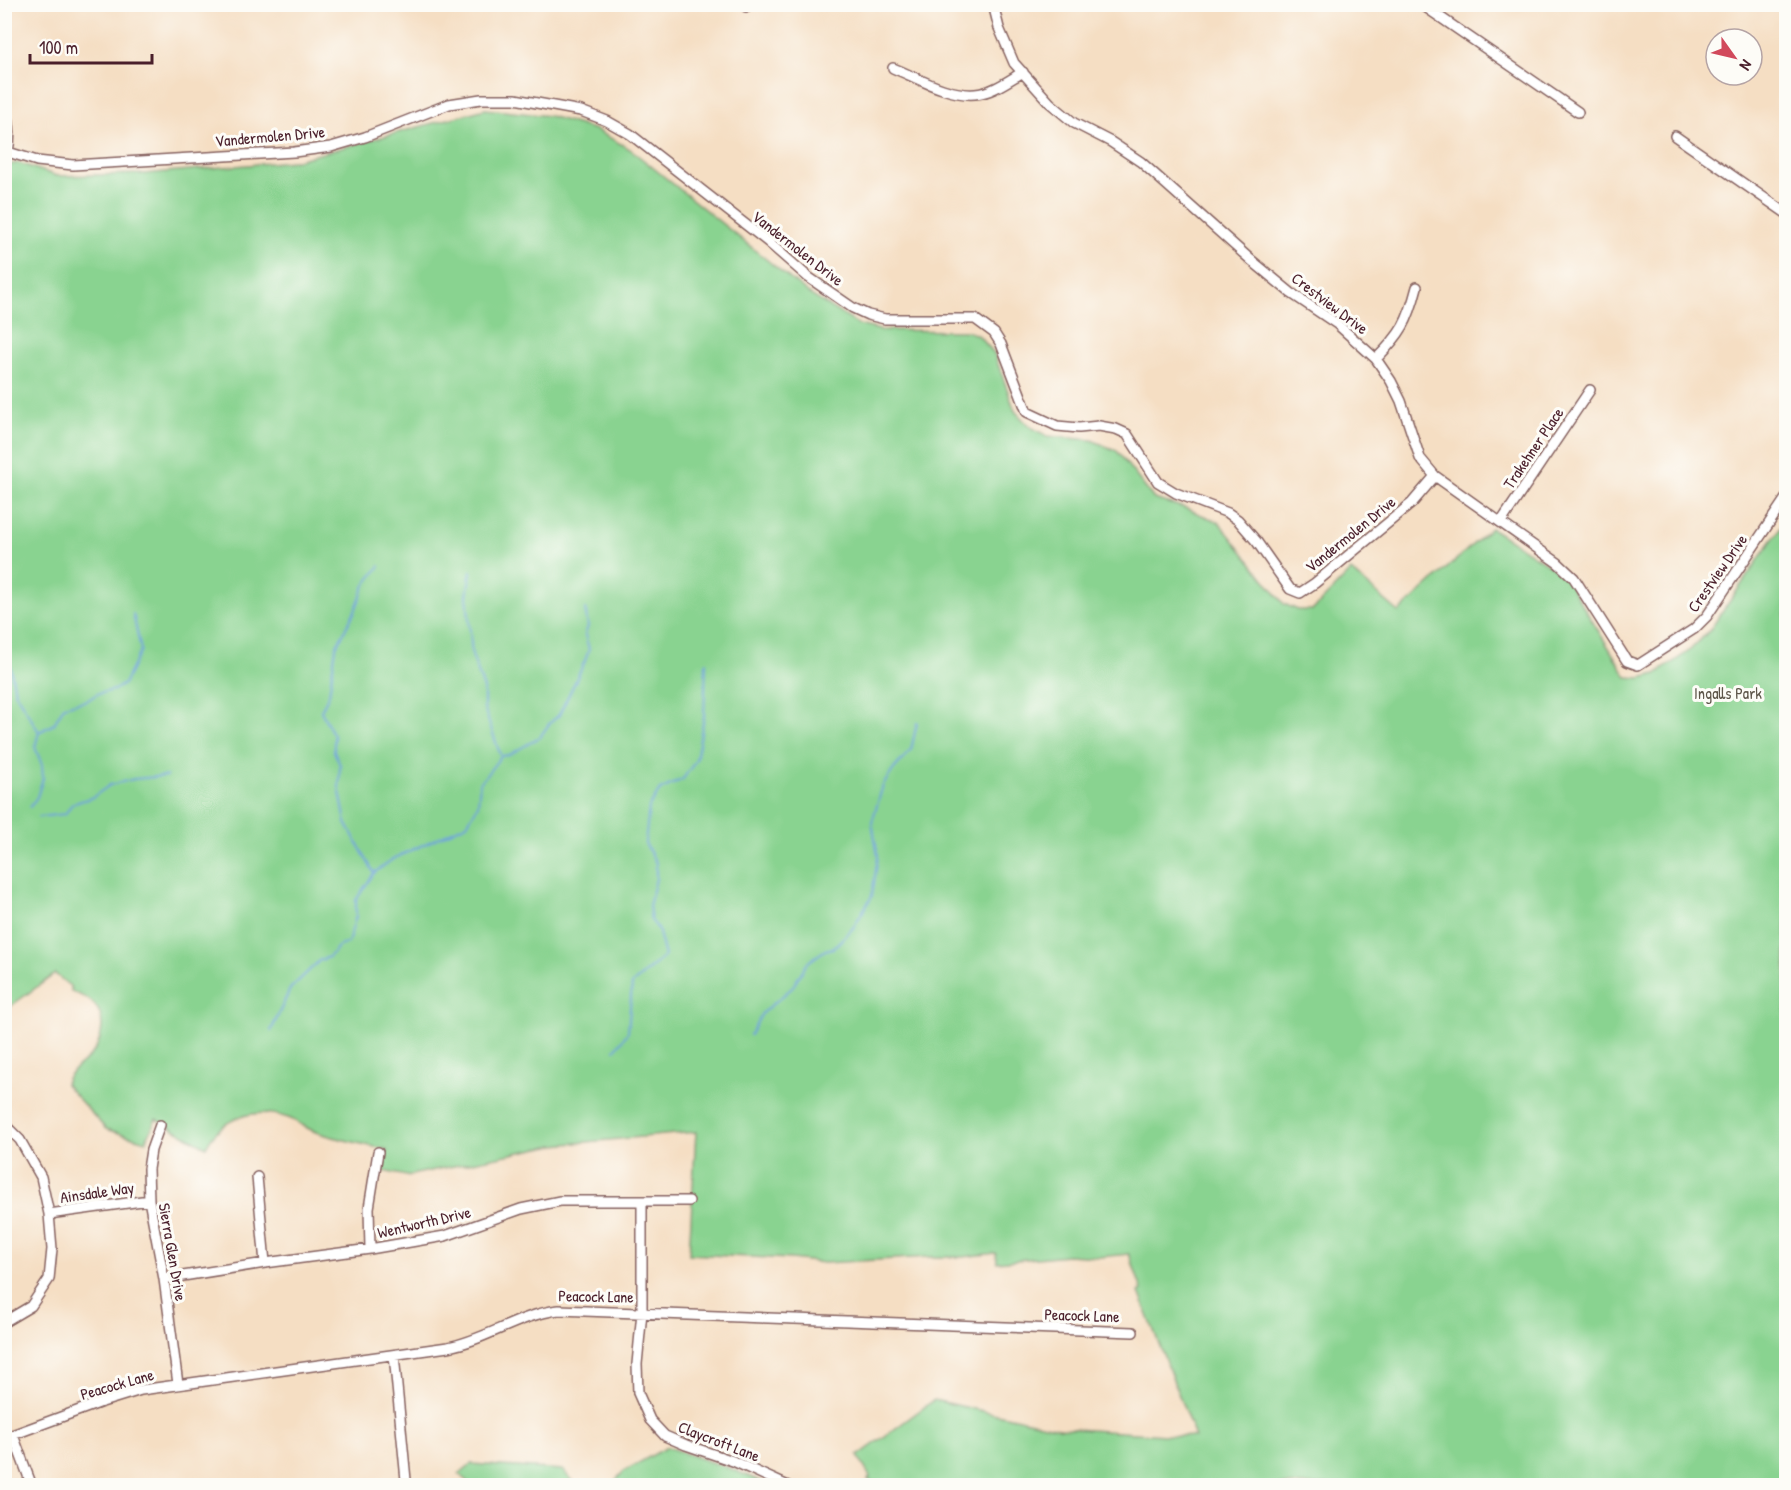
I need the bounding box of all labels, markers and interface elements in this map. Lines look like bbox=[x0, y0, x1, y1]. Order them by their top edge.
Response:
scale bar bbox=[30, 27, 152, 65]
north arrow bbox=[1704, 27, 1764, 87]
text: 100 m bbox=[39, 35, 78, 60]
text: N bbox=[1735, 56, 1758, 75]
street label: Vandermolen Drive bbox=[214, 120, 326, 152]
street label: Vandermolen Drive bbox=[748, 205, 849, 291]
street label: Crestview Drive bbox=[1287, 267, 1373, 339]
street label: Trakehner Place bbox=[1498, 402, 1569, 493]
street label: Vandermolen Drive bbox=[1300, 490, 1400, 577]
street label: Crestview Drive bbox=[1682, 529, 1752, 616]
park label: Ingalls Park bbox=[1694, 682, 1762, 704]
street label: Ainsdale Way bbox=[59, 1176, 136, 1208]
street label: Wentworth Drive bbox=[375, 1200, 473, 1243]
street label: Sierra Glen Drive bbox=[154, 1201, 193, 1303]
street label: Peacock Lane bbox=[558, 1284, 634, 1308]
street label: Peacock Lane bbox=[1044, 1303, 1121, 1327]
street label: Peacock Lane bbox=[78, 1363, 157, 1405]
street label: Claycroft Lane bbox=[675, 1415, 764, 1467]

